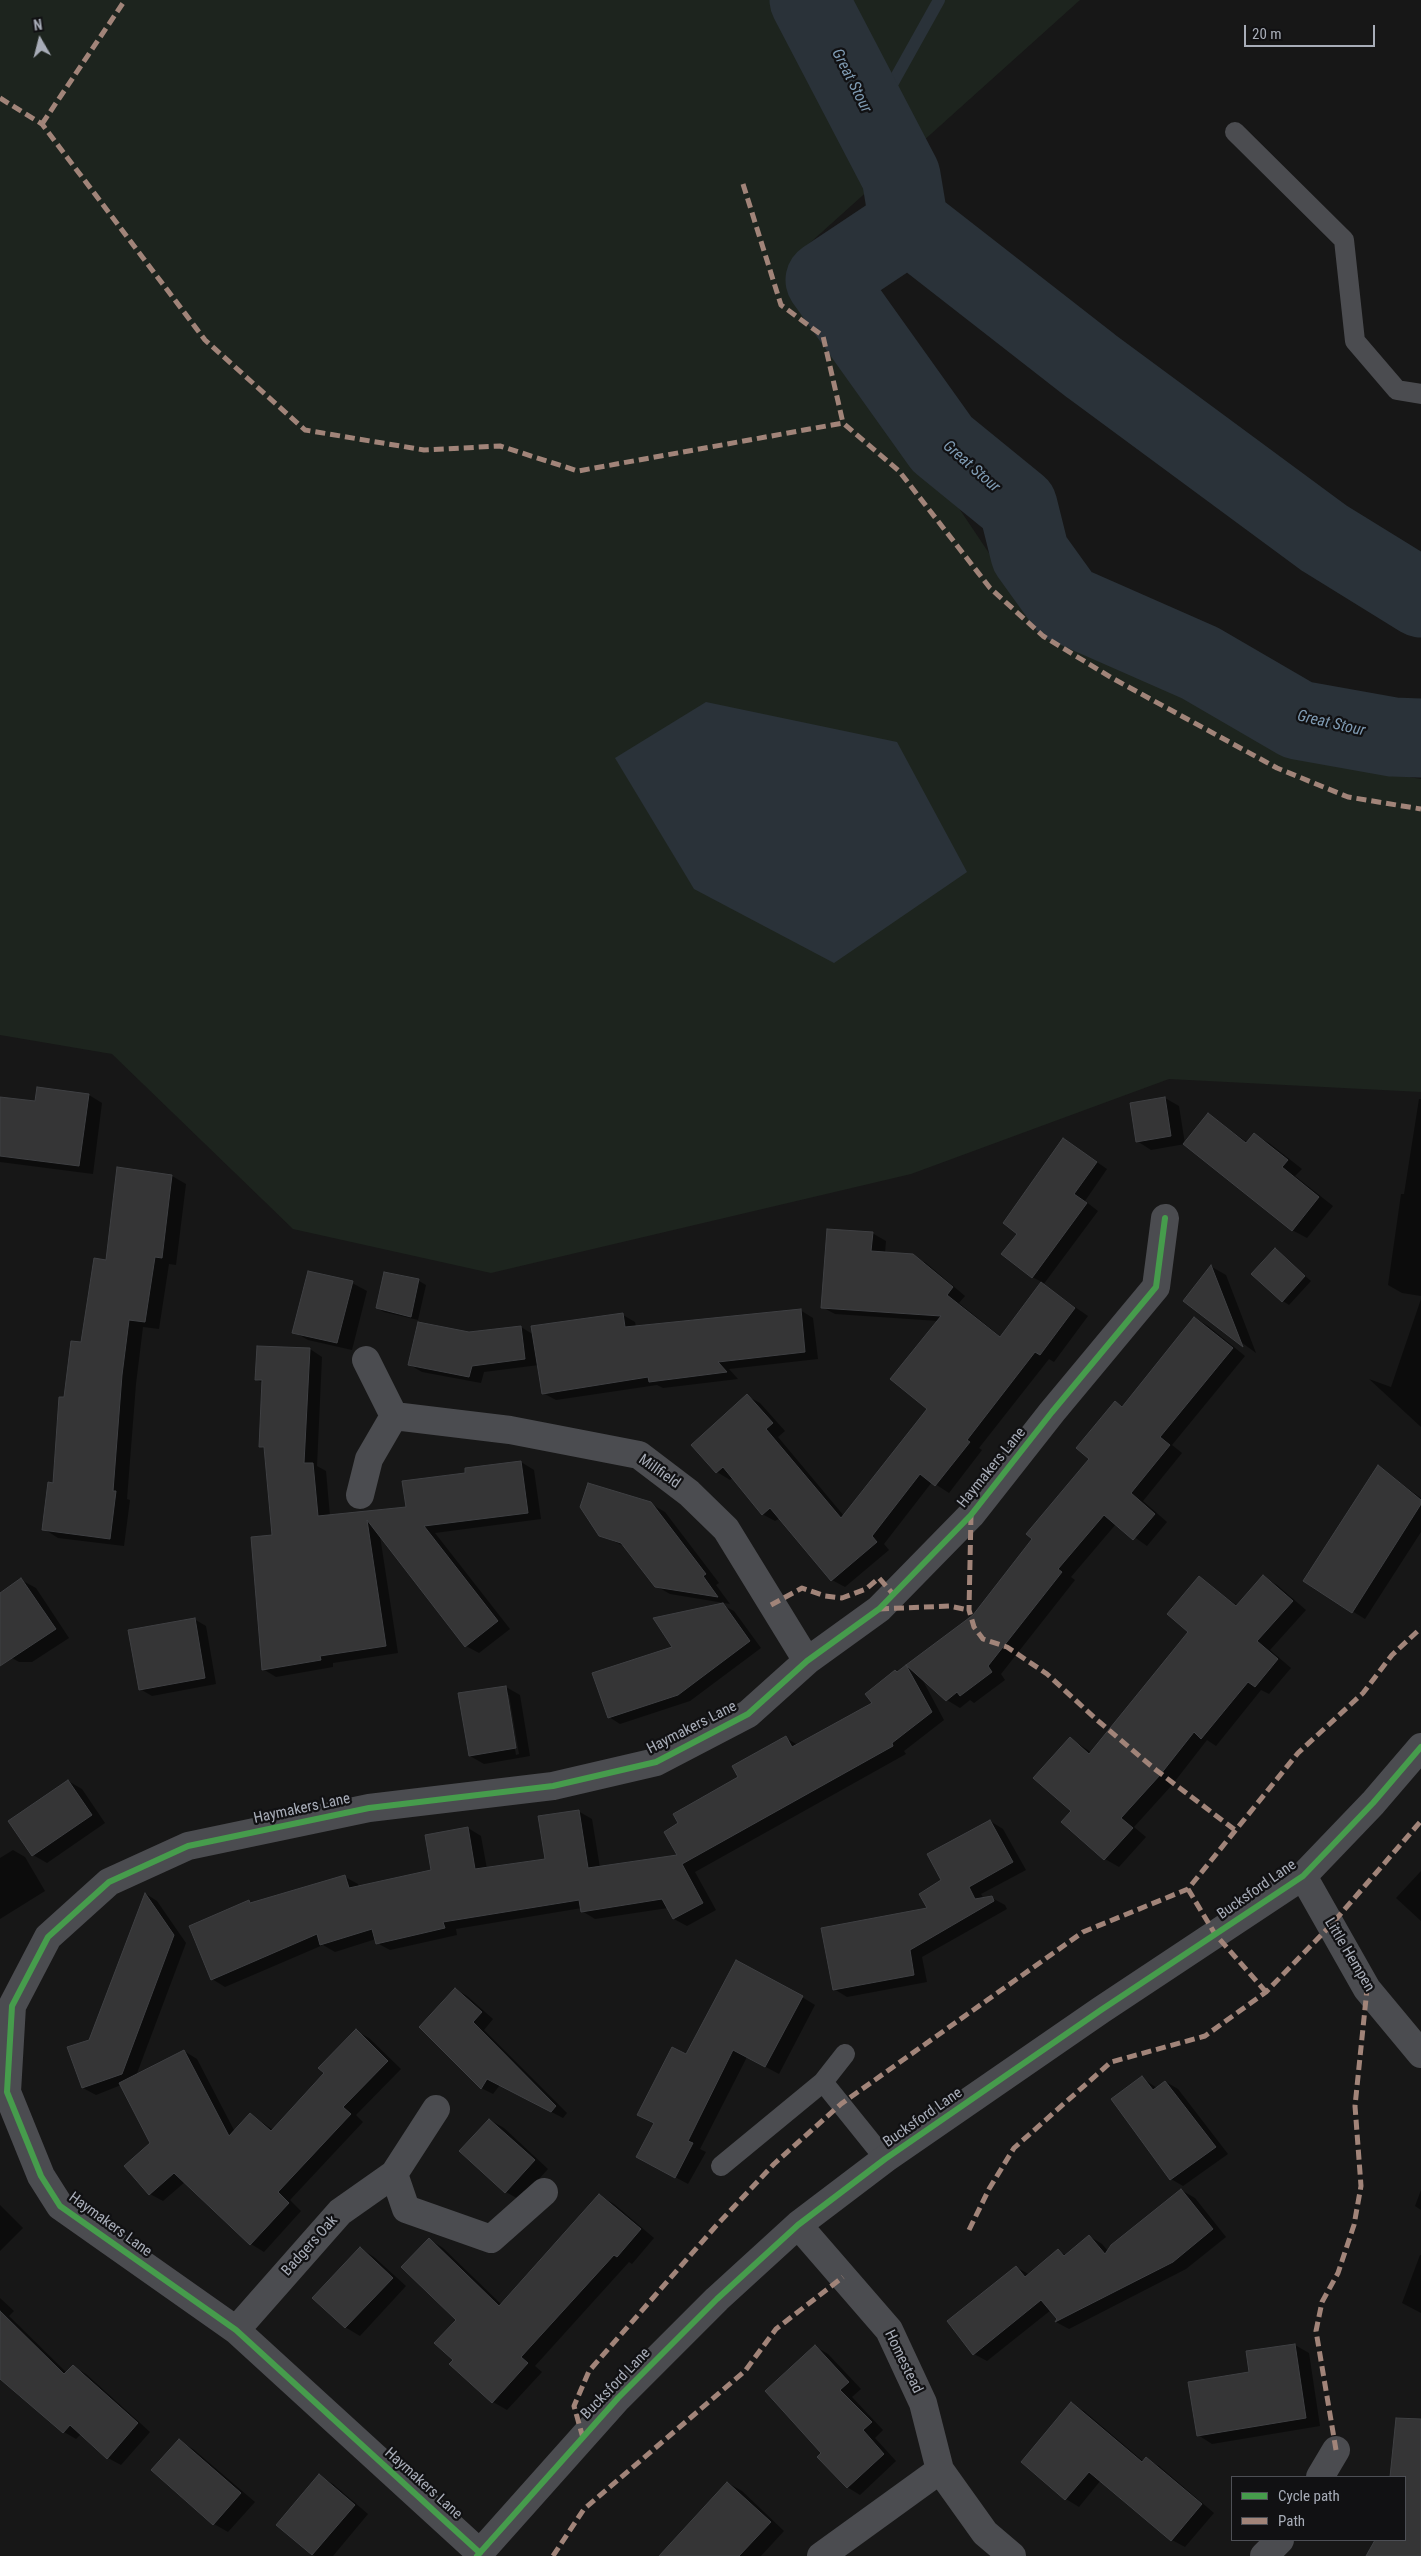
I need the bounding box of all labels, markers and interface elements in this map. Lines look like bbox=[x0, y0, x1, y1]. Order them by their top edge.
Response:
north arrow bbox=[15, 15, 65, 65]
scale bar bbox=[1246, 15, 1377, 47]
text: N bbox=[33, 17, 43, 34]
text: 20 m bbox=[1252, 25, 1282, 43]
water label: Great Stour bbox=[827, 46, 875, 116]
water label: Great Stour bbox=[939, 437, 1003, 497]
water label: Great Stour bbox=[1295, 707, 1367, 741]
street label: Haymakers Lane bbox=[954, 1424, 1030, 1512]
street label: Millfield bbox=[635, 1451, 683, 1493]
street label: Haymakers Lane bbox=[644, 1698, 740, 1758]
street label: Haymakers Lane bbox=[252, 1790, 352, 1828]
street label: Bucksford Lane bbox=[1214, 1856, 1300, 1924]
street label: Little Hempen bbox=[1320, 1915, 1378, 1995]
street label: Bucksford Lane bbox=[880, 2084, 966, 2152]
street label: Haymakers Lane bbox=[65, 2189, 155, 2261]
street label: Badgers Oak bbox=[278, 2212, 342, 2280]
street label: Homestead bbox=[880, 2327, 926, 2397]
street label: Bucksford Lane bbox=[578, 2345, 654, 2423]
street label: Haymakers Lane bbox=[380, 2444, 466, 2524]
legend bbox=[1231, 2476, 1406, 2541]
text: Cycle path bbox=[1278, 2487, 1340, 2505]
text: Path bbox=[1278, 2512, 1305, 2530]

